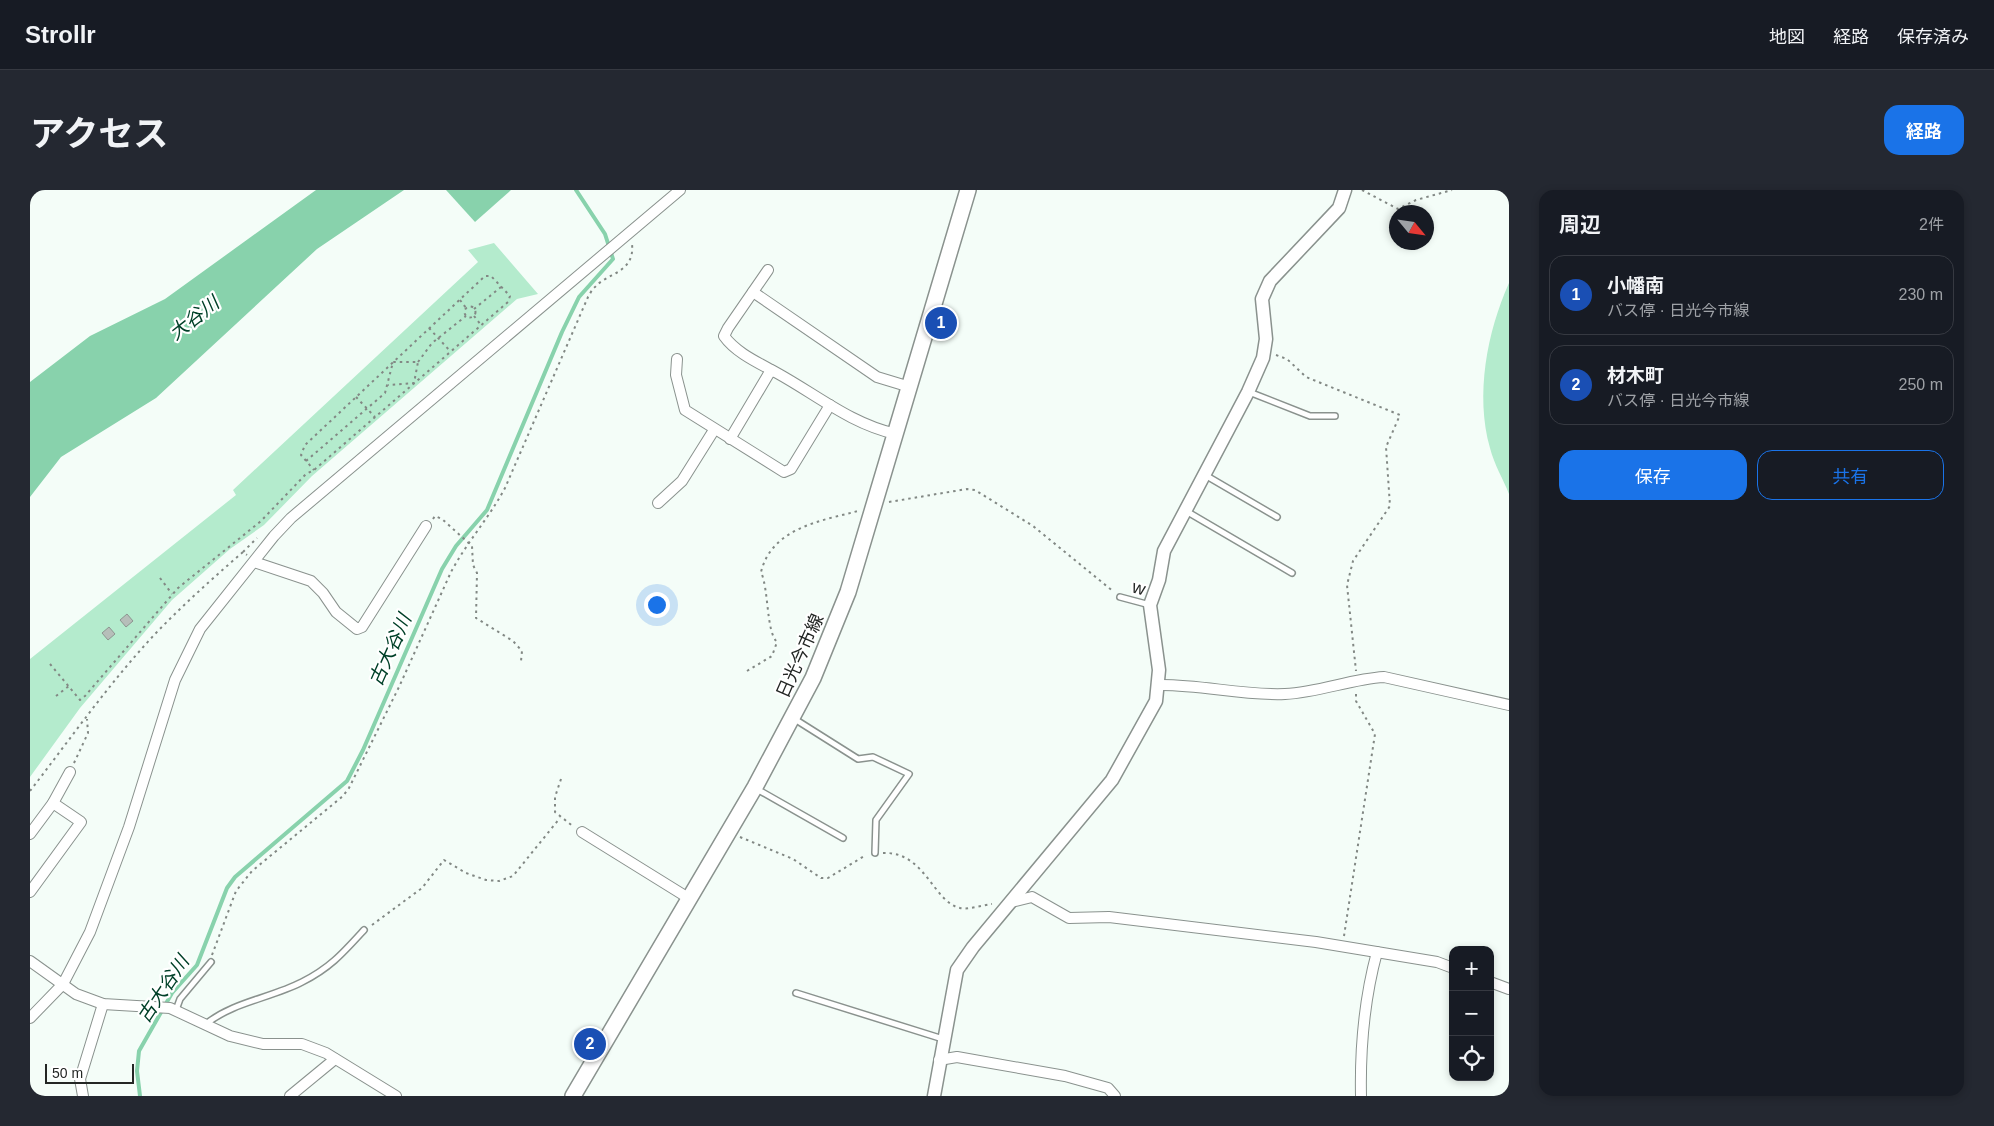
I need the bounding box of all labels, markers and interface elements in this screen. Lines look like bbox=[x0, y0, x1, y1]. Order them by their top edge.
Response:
text: Strollr bbox=[25, 21, 96, 48]
text: 地図 bbox=[1769, 27, 1805, 47]
text: 経路 bbox=[1833, 27, 1869, 47]
text: 保存済み bbox=[1897, 27, 1969, 47]
button: 経路 bbox=[1884, 105, 1964, 155]
text: アクセス bbox=[30, 114, 168, 153]
north arrow bbox=[1389, 205, 1434, 250]
text: 周辺 bbox=[1559, 213, 1601, 236]
text: 2件 bbox=[1919, 216, 1944, 233]
text: 小幡南 bbox=[1607, 275, 1664, 296]
text: 1 bbox=[1572, 286, 1580, 303]
text: 230 m bbox=[1899, 286, 1943, 303]
water label: 大谷川 bbox=[165, 291, 224, 344]
text: バス停 · 日光今市線 bbox=[1607, 302, 1749, 319]
pin: 1 bbox=[925, 304, 957, 342]
text: 材木町 bbox=[1607, 365, 1664, 386]
text: 2 bbox=[1572, 376, 1580, 393]
text: 250 m bbox=[1899, 376, 1943, 393]
text: バス停 · 日光今市線 bbox=[1607, 392, 1749, 409]
button: 保存 bbox=[1559, 450, 1747, 500]
button: 共有 bbox=[1757, 450, 1944, 500]
street label: w bbox=[1129, 576, 1149, 600]
your location bbox=[644, 592, 670, 618]
water label: 古大谷川 bbox=[365, 609, 416, 689]
street label: 日光今市線 bbox=[773, 611, 827, 701]
map controls bbox=[1449, 946, 1494, 1081]
button: + bbox=[1449, 946, 1494, 991]
water label: 古大谷川 bbox=[133, 950, 194, 1026]
button: − bbox=[1449, 991, 1494, 1036]
pin: 2 bbox=[574, 1025, 606, 1063]
button: locate bbox=[1449, 1036, 1494, 1081]
scale bar bbox=[45, 1061, 134, 1084]
text: 50 m bbox=[52, 1065, 83, 1081]

